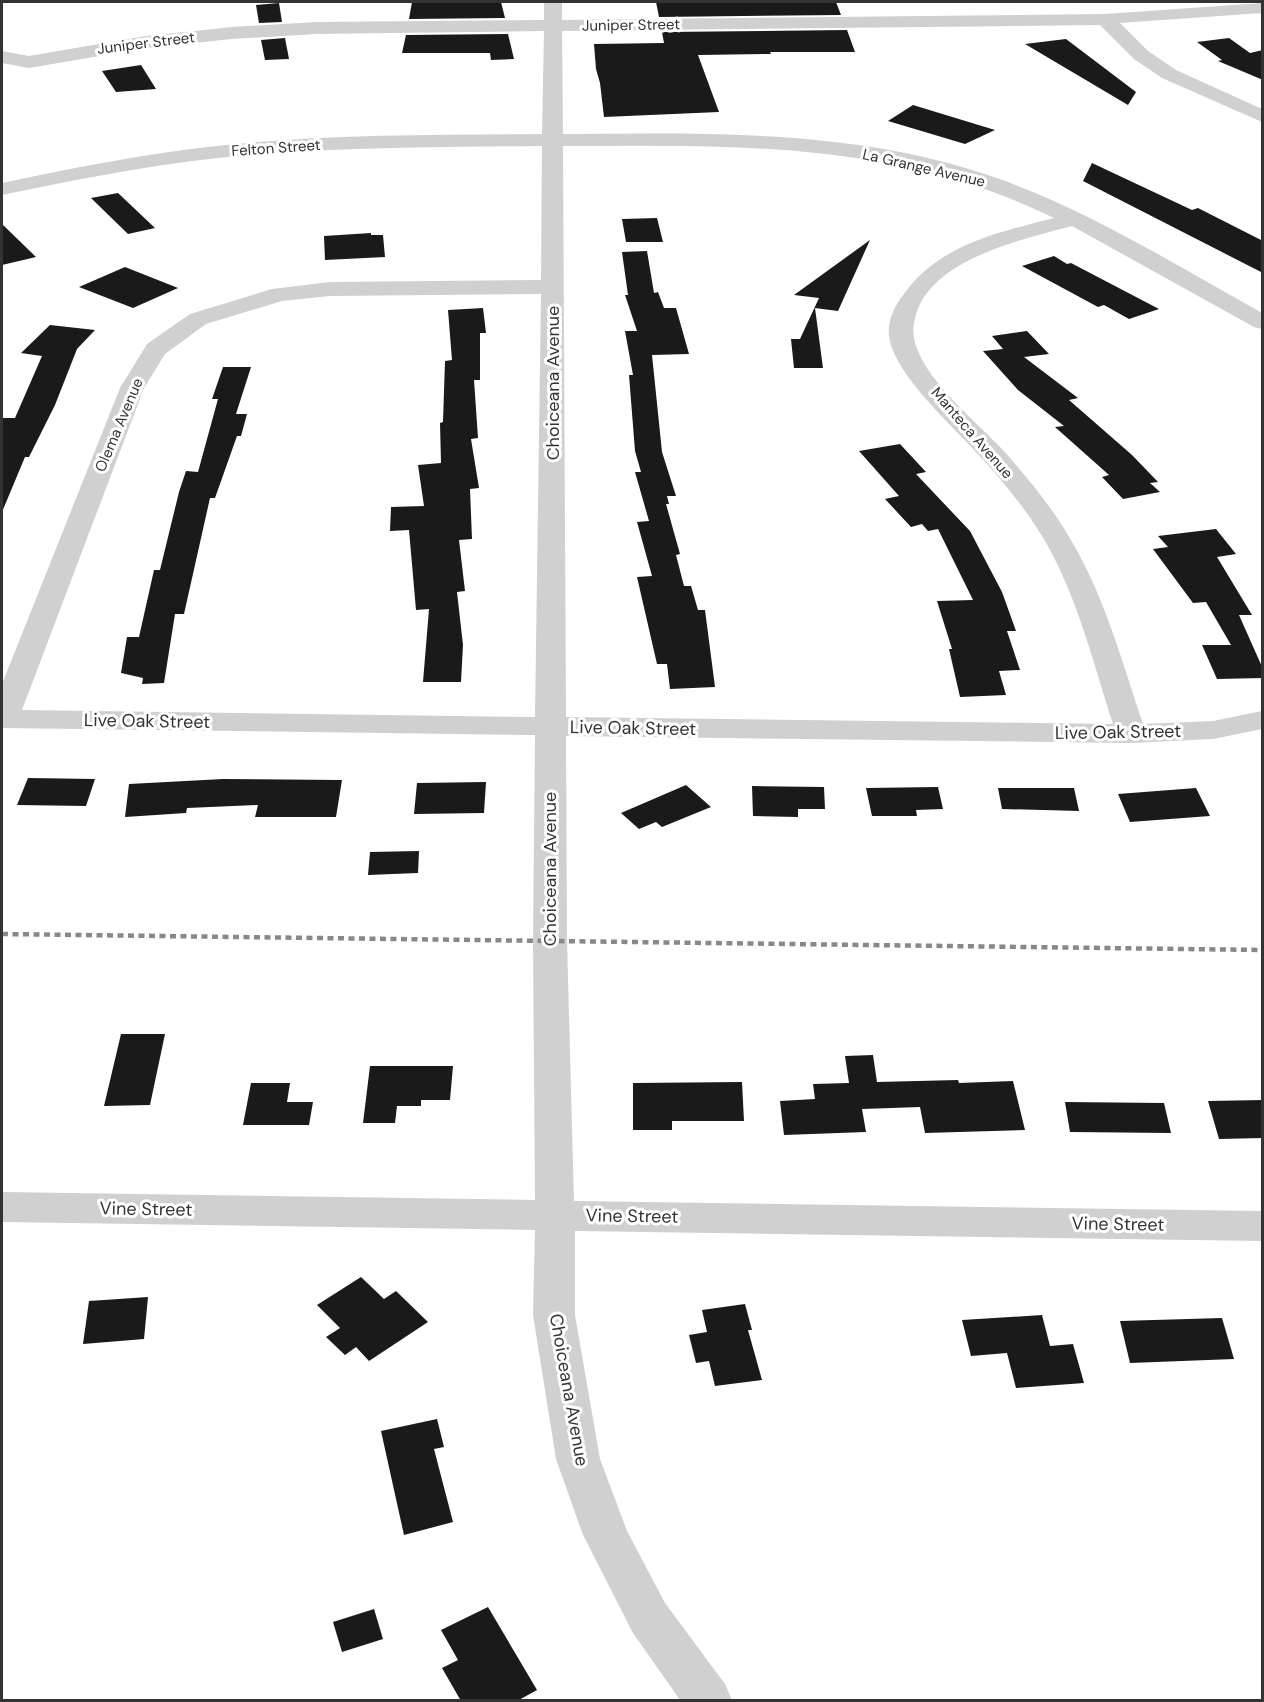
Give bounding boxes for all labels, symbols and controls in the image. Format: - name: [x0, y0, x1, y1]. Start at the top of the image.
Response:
- street label: Juniper Street: [582, 14, 680, 36]
- street label: Juniper Street: [96, 27, 196, 59]
- street label: Felton Street: [231, 135, 321, 161]
- street label: La Grange Avenue: [861, 144, 987, 192]
- street label: Choiceana Avenue: [541, 306, 565, 460]
- street label: Olema Avenue: [90, 375, 148, 475]
- street label: Manteca Avenue: [927, 383, 1017, 483]
- street label: Live Oak Street: [84, 708, 210, 734]
- street label: Live Oak Street: [570, 715, 696, 741]
- street label: Live Oak Street: [1055, 719, 1181, 745]
- street label: Choiceana Avenue: [538, 792, 562, 946]
- street label: Vine Street: [99, 1196, 193, 1222]
- street label: Vine Street: [585, 1203, 679, 1229]
- street label: Vine Street: [1071, 1211, 1165, 1237]
- street label: Choiceana Avenue: [544, 1312, 594, 1468]

